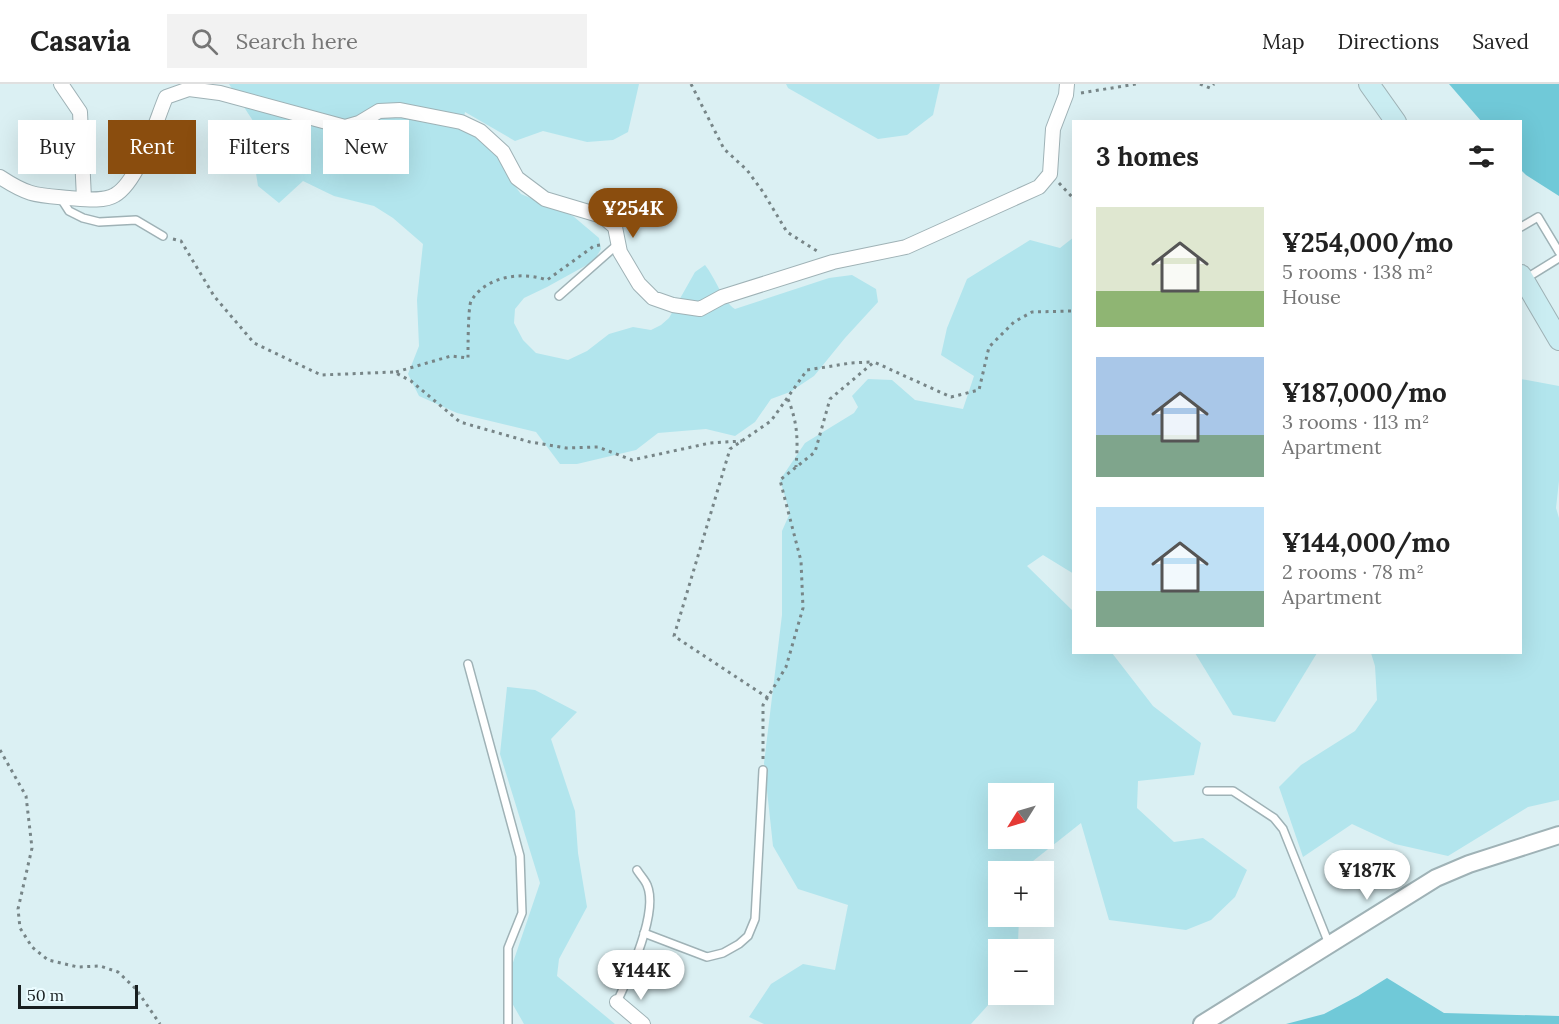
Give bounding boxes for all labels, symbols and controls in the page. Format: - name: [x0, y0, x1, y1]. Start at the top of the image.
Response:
- search box: [167, 14, 587, 68]
- text: Casavia: [30, 23, 131, 59]
- icon: search: [188, 25, 221, 58]
- text: Search here: [236, 27, 358, 55]
- text: Map: [1262, 28, 1305, 55]
- text: Directions: [1338, 28, 1439, 55]
- text: Saved: [1472, 28, 1529, 55]
- chip: Buy: [18, 120, 96, 174]
- chip: Rent: [108, 120, 196, 174]
- chip: Filters: [208, 120, 311, 174]
- chip: New: [323, 120, 409, 174]
- text: 3 homes: [1096, 140, 1199, 173]
- icon: filters: [1465, 140, 1498, 173]
- pin: ¥254K: [591, 188, 675, 239]
- text: ¥254K: [602, 195, 664, 220]
- text: ¥254,000/mo: [1282, 226, 1453, 259]
- icon: home: [1144, 231, 1216, 303]
- text: 5 rooms · 138 m²: [1282, 259, 1433, 284]
- text: House: [1282, 284, 1341, 309]
- text: ¥187,000/mo: [1282, 376, 1447, 409]
- icon: home: [1144, 381, 1216, 453]
- text: 3 rooms · 113 m²: [1282, 409, 1430, 434]
- text: Apartment: [1282, 434, 1382, 459]
- text: ¥144,000/mo: [1282, 526, 1450, 559]
- icon: home: [1144, 531, 1216, 603]
- text: 2 rooms · 78 m²: [1282, 559, 1424, 584]
- text: Apartment: [1282, 584, 1382, 609]
- north arrow: [988, 783, 1054, 849]
- map controls: [988, 783, 1054, 1005]
- pin: ¥187K: [1325, 850, 1409, 901]
- text: ¥187K: [1338, 857, 1396, 882]
- button: +: [988, 861, 1054, 927]
- button: −: [988, 939, 1054, 1005]
- pin: ¥144K: [599, 950, 683, 1001]
- text: ¥144K: [612, 957, 670, 982]
- scale bar: [18, 982, 138, 1010]
- text: 50 m: [27, 985, 64, 1005]

